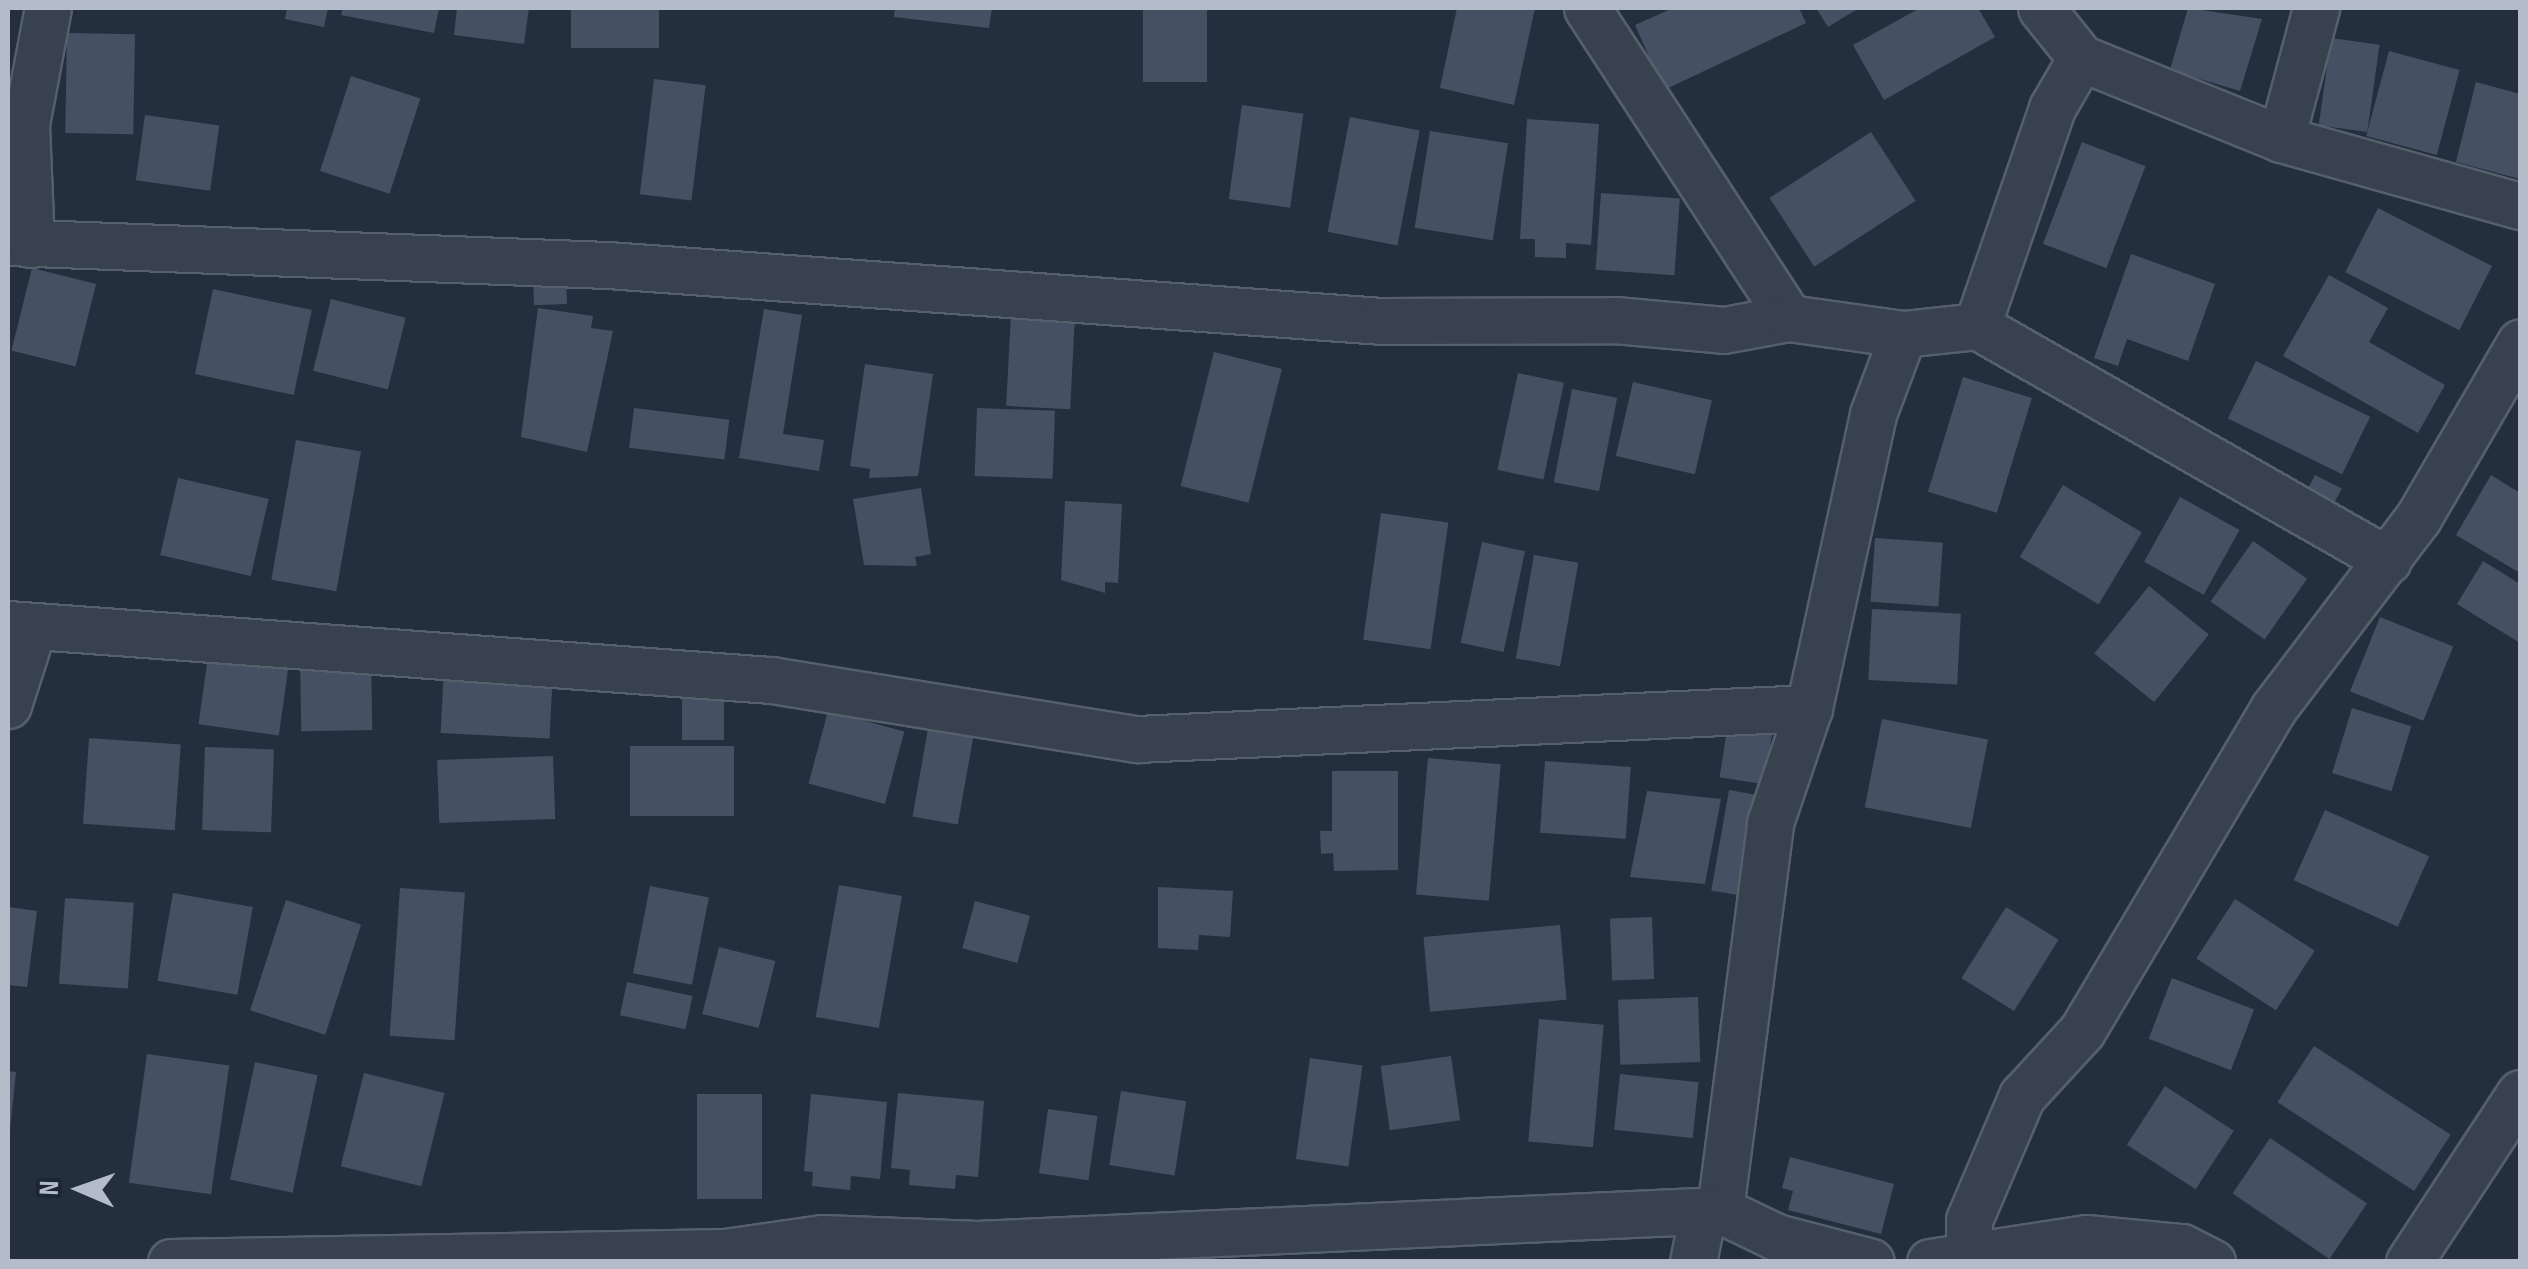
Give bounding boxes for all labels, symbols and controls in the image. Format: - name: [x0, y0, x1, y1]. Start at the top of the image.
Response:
- north arrow: [30, 1139, 130, 1239]
- text: N: [33, 1180, 66, 1196]

